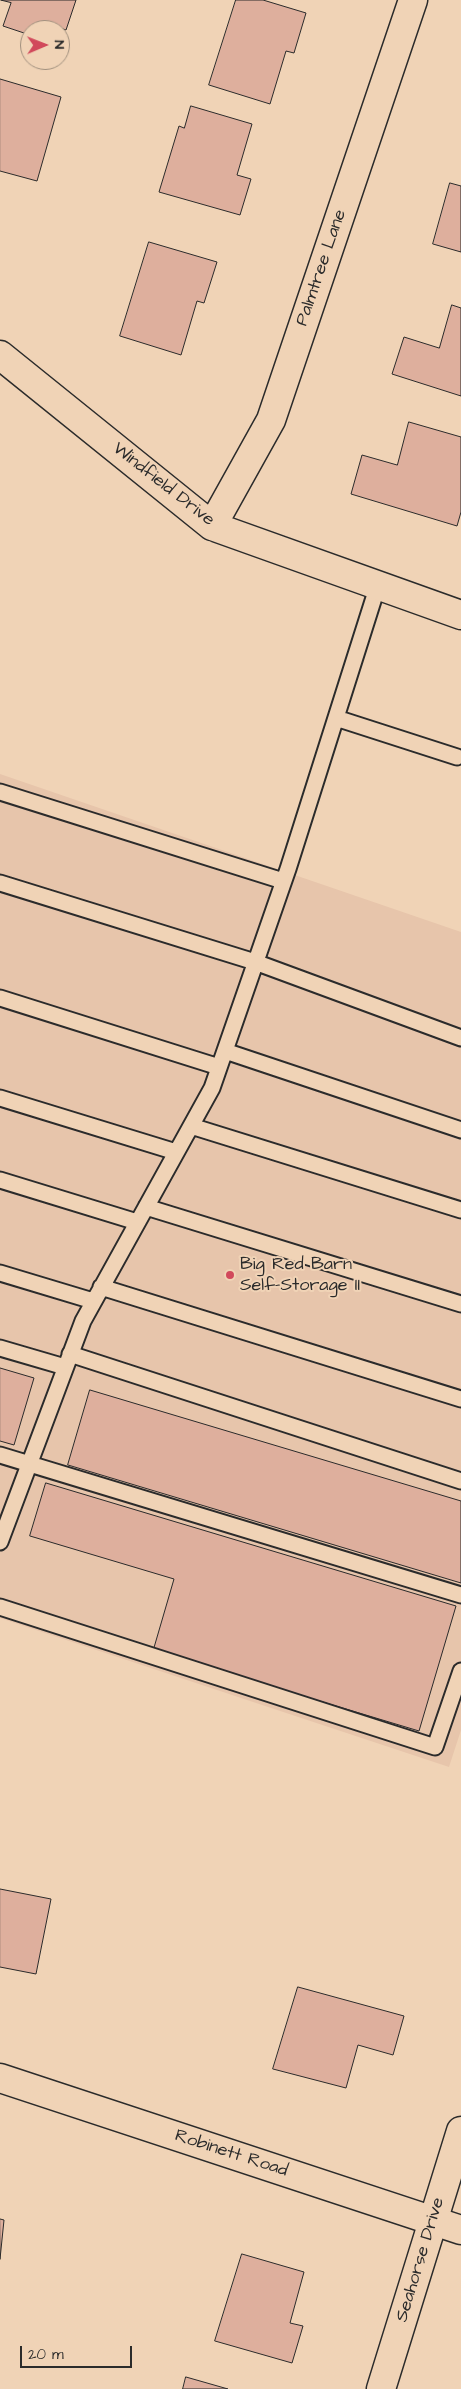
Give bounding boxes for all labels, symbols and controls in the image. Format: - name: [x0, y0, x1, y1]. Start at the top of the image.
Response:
- north arrow: [20, 20, 70, 70]
- text: N: [49, 40, 69, 49]
- street label: Palmtree Lane: [292, 207, 352, 329]
- street label: Windfield Drive: [108, 438, 218, 532]
- place label: Big Red Barn Self-Storage II: [240, 1254, 360, 1296]
- marker: Big Red Barn Self-Storage II: [224, 1269, 236, 1281]
- street label: Robinett Road: [172, 2126, 290, 2182]
- street label: Seahorse Drive: [392, 2195, 450, 2325]
- scale bar: [22, 2336, 135, 2368]
- text: 20 m: [28, 2344, 64, 2365]

